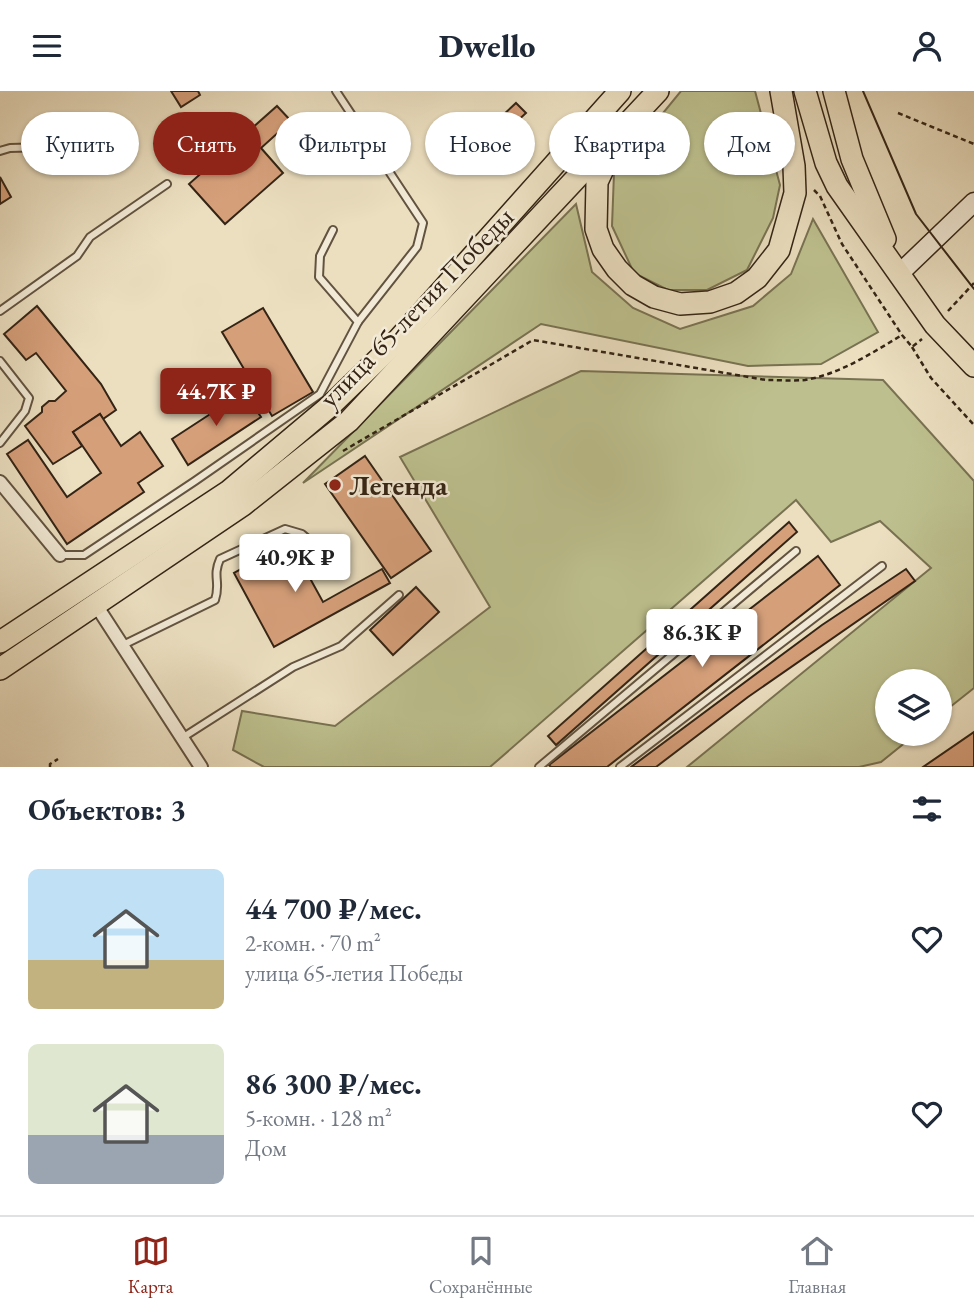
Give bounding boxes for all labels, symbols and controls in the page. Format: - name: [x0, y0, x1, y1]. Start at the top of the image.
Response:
- text: Dwello: [439, 25, 535, 67]
- icon: menu: [28, 27, 66, 65]
- icon: person: [908, 27, 946, 65]
- chip: Купить: [21, 112, 139, 175]
- chip: Снять: [153, 112, 261, 175]
- chip: Фильтры: [275, 112, 411, 175]
- chip: Новое: [425, 112, 535, 175]
- chip: Квартира: [549, 112, 690, 175]
- chip: Дом: [704, 112, 795, 175]
- street label: улица 65-летия Победы: [311, 199, 521, 415]
- pin: 44.7K ₽: [151, 369, 281, 428]
- text: 44.7K ₽: [176, 376, 256, 406]
- place label: Легенда: [349, 467, 448, 503]
- marker: Легенда: [327, 477, 343, 493]
- pin: 40.9K ₽: [230, 535, 360, 594]
- text: 40.9K ₽: [255, 542, 335, 572]
- pin: 86.3K ₽: [637, 609, 767, 669]
- text: 86.3K ₽: [662, 617, 742, 647]
- map controls: [875, 669, 952, 746]
- button: layers: [875, 669, 952, 746]
- text: Объектов: 3: [28, 790, 186, 829]
- icon: filters: [908, 790, 946, 828]
- text: 44 700 ₽/мес.: [245, 889, 422, 928]
- icon: home: [84, 897, 168, 981]
- icon: heart: [908, 920, 946, 958]
- text: 2-комн. · 70 m²: [245, 928, 381, 958]
- text: улица 65-летия Победы: [245, 958, 463, 988]
- text: 86 300 ₽/мес.: [245, 1064, 422, 1103]
- icon: home: [84, 1072, 168, 1156]
- icon: heart: [908, 1095, 946, 1133]
- text: 5-комн. · 128 m²: [245, 1103, 392, 1133]
- text: Дом: [245, 1133, 287, 1163]
- tab: Карта: [128, 1232, 173, 1299]
- tab: Сохранённые: [429, 1232, 533, 1299]
- tab: Главная: [788, 1232, 846, 1299]

